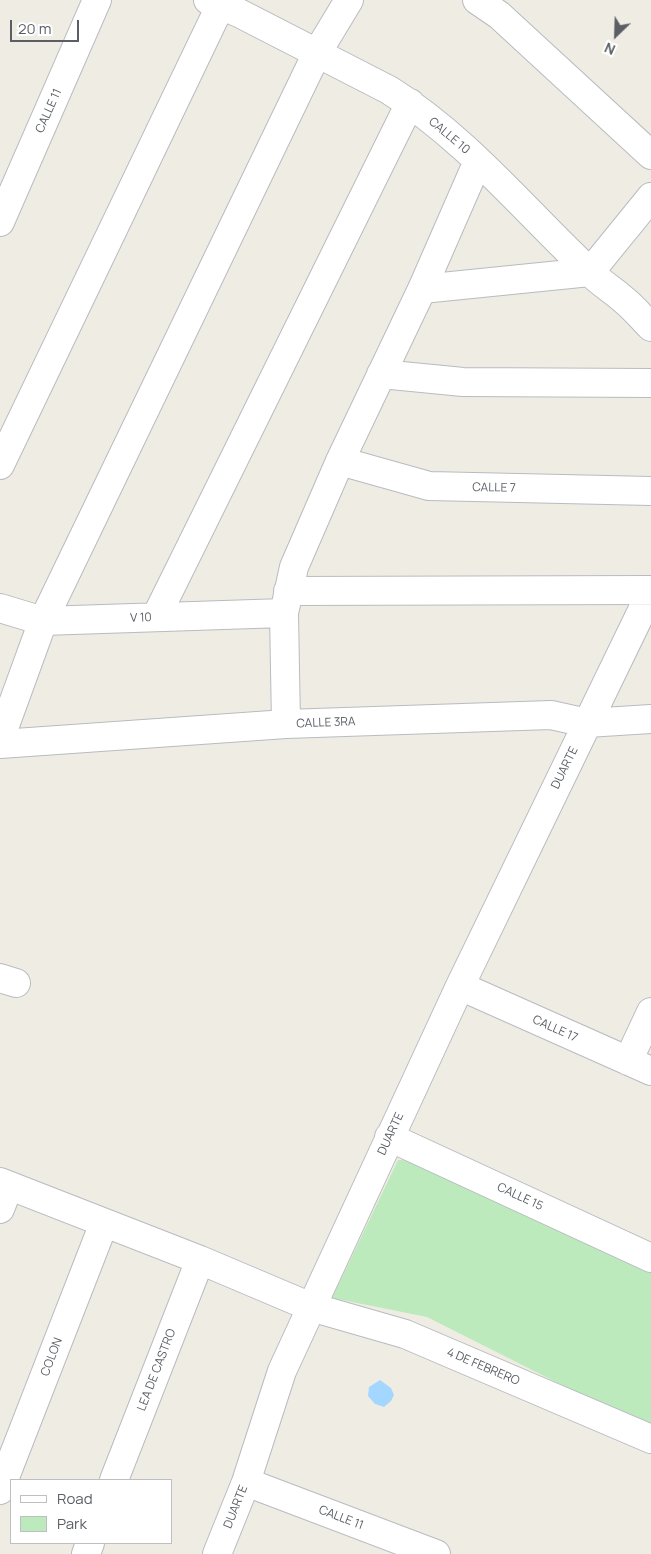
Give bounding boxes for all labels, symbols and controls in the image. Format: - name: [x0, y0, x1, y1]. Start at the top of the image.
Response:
- scale bar: [12, 10, 81, 42]
- north arrow: [591, 10, 641, 60]
- text: 20 m: [18, 18, 51, 39]
- text: N: [601, 38, 618, 60]
- street label: CALLE 11: [33, 87, 65, 135]
- street label: CALLE 10: [425, 115, 473, 157]
- street label: CALLE 7: [472, 480, 516, 496]
- street label: V 10: [130, 610, 152, 626]
- street label: CALLE 3RA: [296, 715, 356, 731]
- street label: DUARTE: [549, 744, 581, 792]
- street label: CALLE 17: [530, 1013, 580, 1045]
- street label: DUARTE: [375, 1110, 407, 1158]
- street label: CALLE 15: [495, 1180, 545, 1214]
- street label: LEA DE CASTRO: [135, 1327, 179, 1413]
- street label: COLON: [38, 1336, 66, 1378]
- street label: 4 DE FEBRERO: [444, 1345, 522, 1389]
- legend: [10, 1479, 172, 1544]
- street label: DUARTE: [221, 1483, 251, 1531]
- text: Road: [57, 1488, 93, 1509]
- street label: CALLE 11: [317, 1503, 365, 1533]
- text: Park: [57, 1513, 87, 1534]

